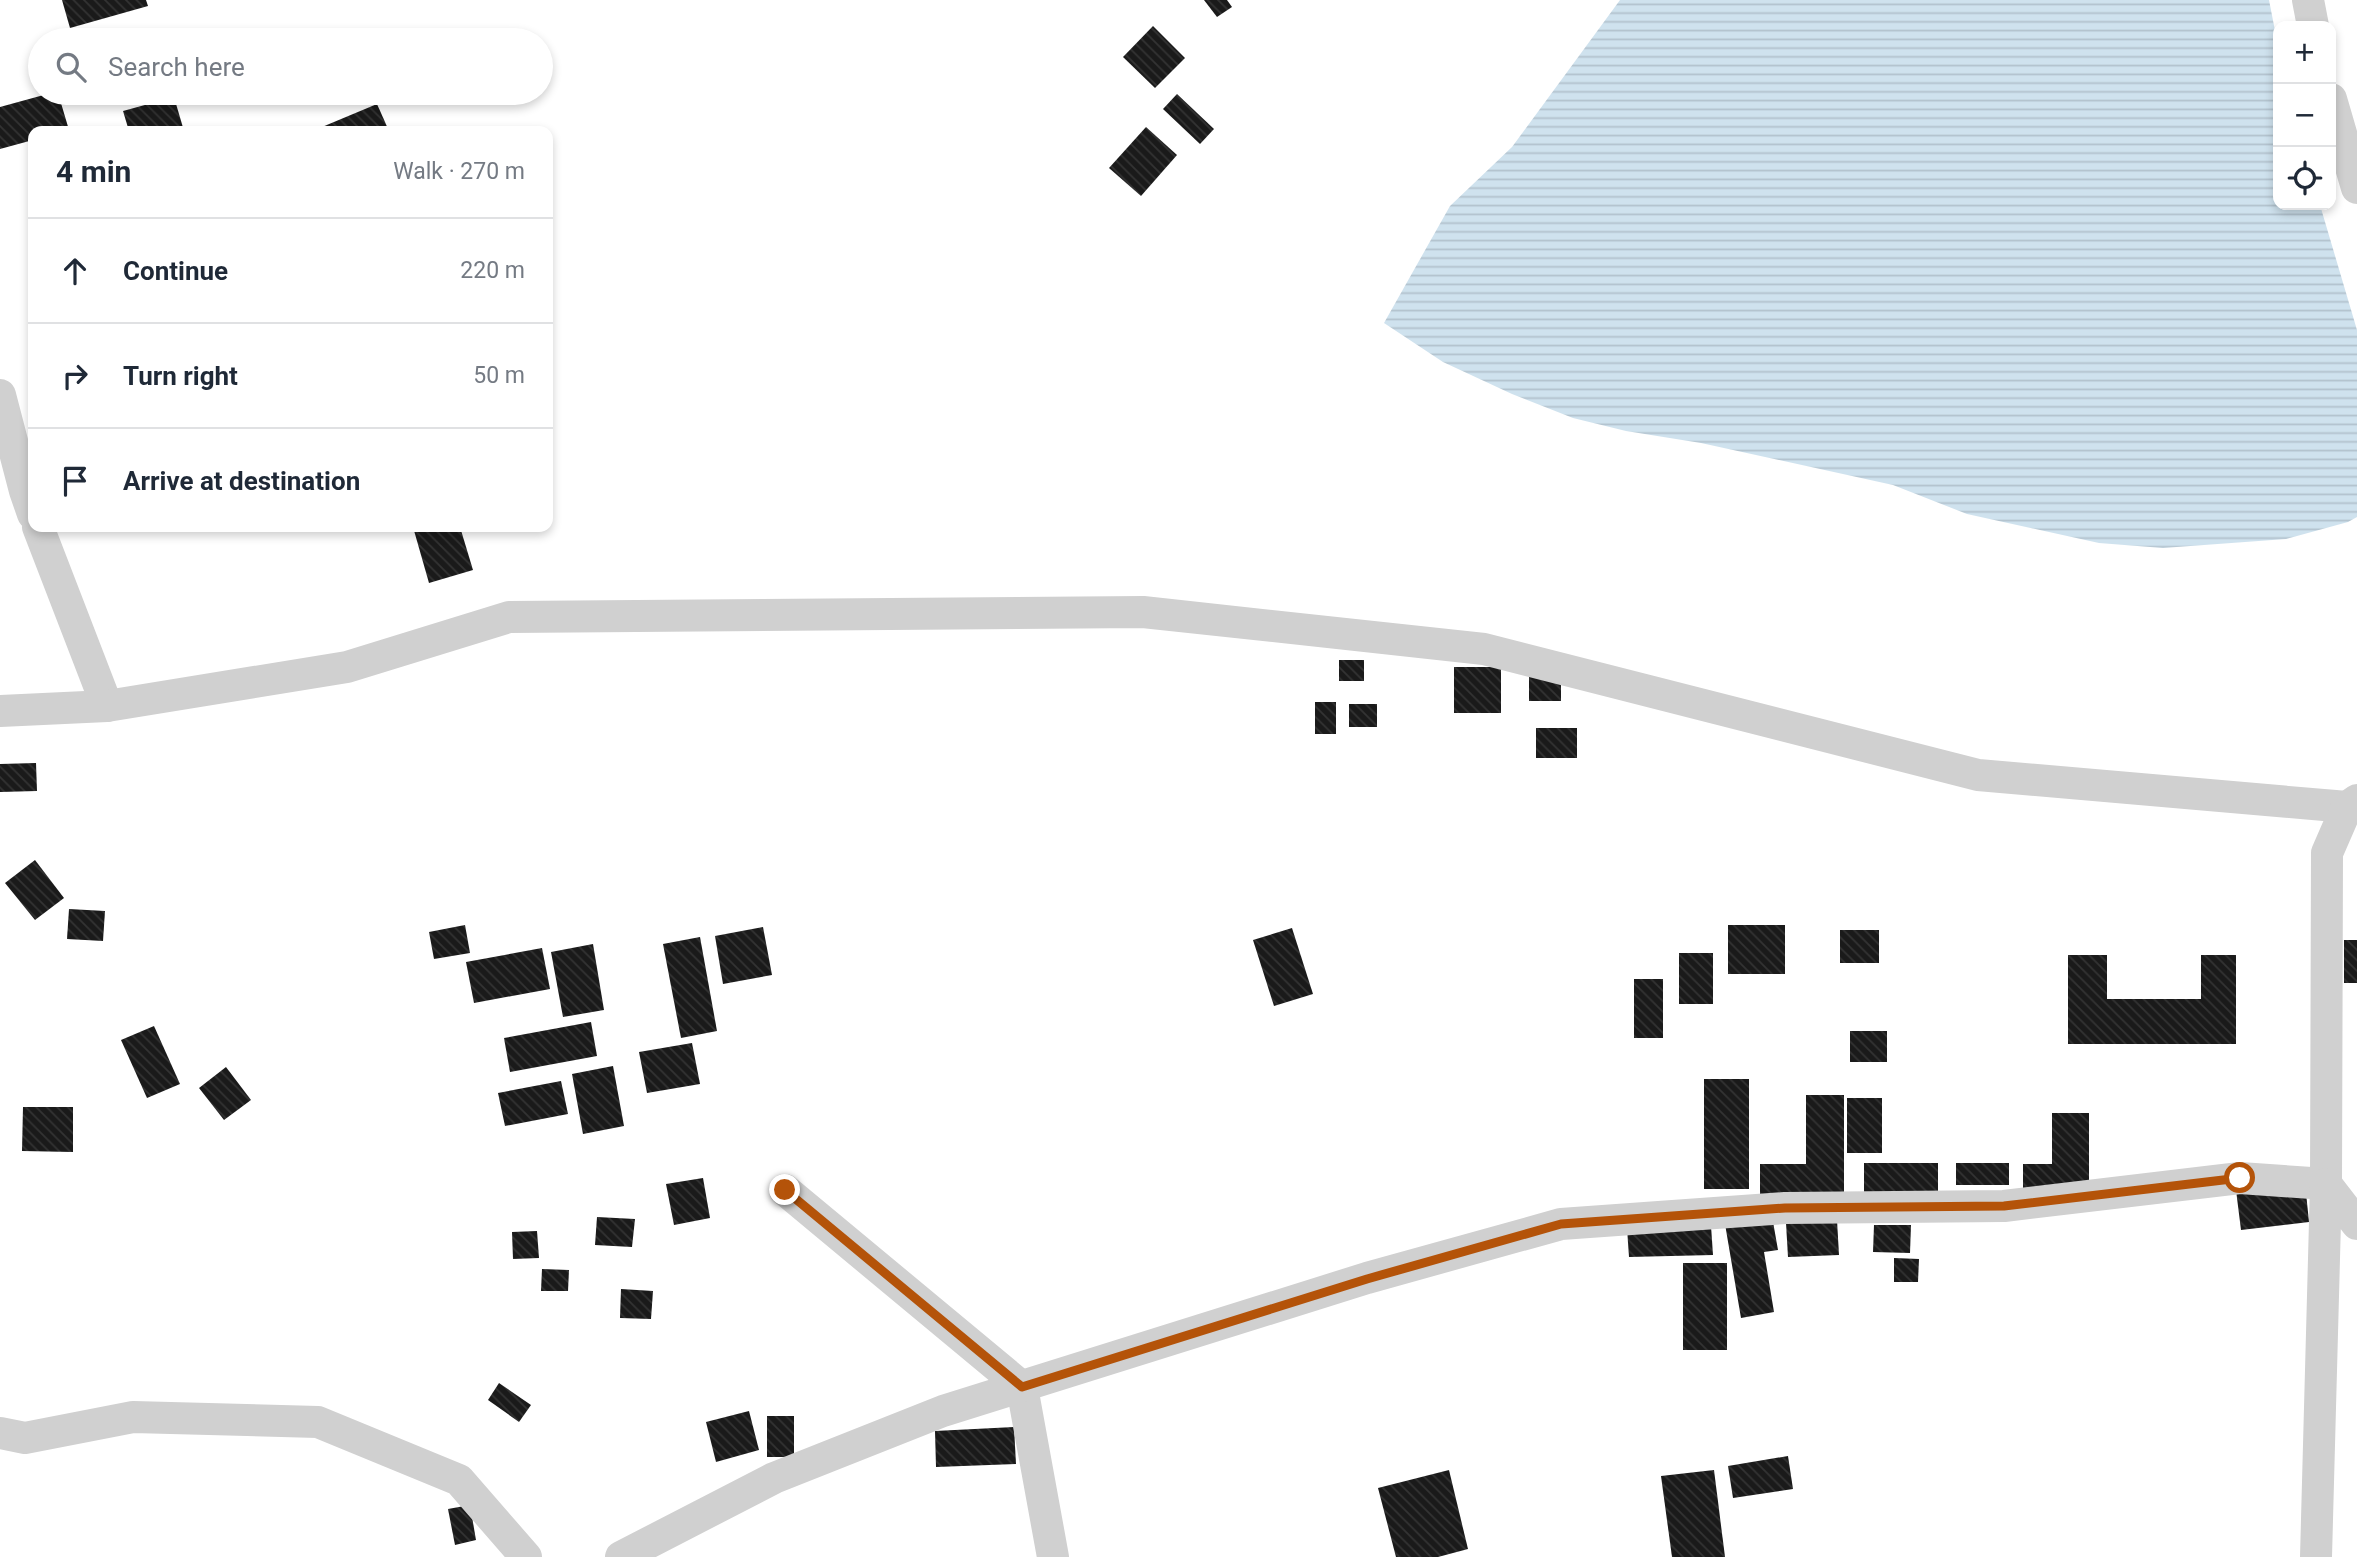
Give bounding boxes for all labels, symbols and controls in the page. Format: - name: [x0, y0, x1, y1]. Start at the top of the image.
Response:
- map controls: [2273, 21, 2336, 210]
- button: +: [2273, 21, 2336, 84]
- search box: [28, 28, 553, 105]
- icon: search: [52, 48, 90, 86]
- text: Search here: [108, 52, 245, 82]
- button: −: [2273, 84, 2336, 147]
- button: locate: [2273, 147, 2336, 210]
- text: 4 min: [56, 154, 131, 189]
- text: Walk · 270 m: [393, 158, 525, 185]
- icon: ahead: [56, 252, 94, 290]
- text: Continue: [123, 256, 228, 286]
- text: 220 m: [460, 257, 525, 284]
- icon: right: [56, 357, 94, 395]
- text: Turn right: [123, 361, 238, 391]
- text: 50 m: [473, 362, 525, 389]
- icon: arrive: [56, 462, 94, 500]
- text: Arrive at destination: [123, 466, 360, 496]
- route start: [2224, 1162, 2255, 1193]
- route end: [769, 1174, 800, 1205]

